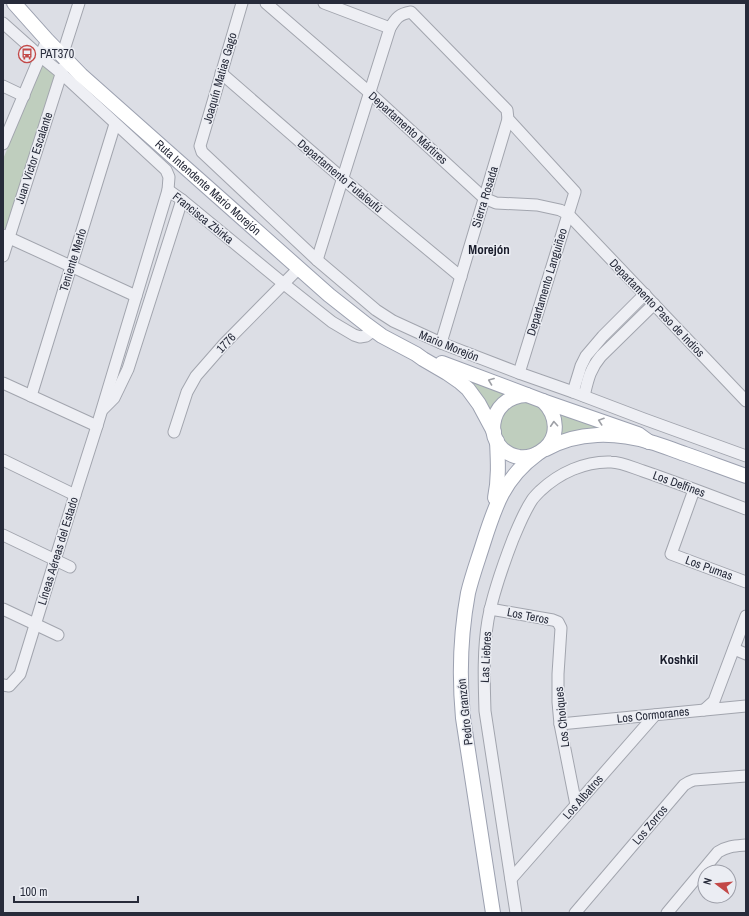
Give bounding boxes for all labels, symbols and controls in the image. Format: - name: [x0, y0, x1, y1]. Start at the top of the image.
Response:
- street label: Joaquín Matias Gago: [199, 31, 241, 125]
- bus stop icon: PAT370: [17, 44, 37, 64]
- place label: PAT370: [40, 46, 74, 62]
- street label: Departamento Mártires: [365, 88, 451, 168]
- street label: Juan Víctor Escalante: [12, 110, 56, 206]
- street label: Ruta Intendente Mario Morejón: [152, 136, 264, 239]
- street label: Departamento Futaleufú: [294, 136, 386, 216]
- street label: Sierra Rosada: [468, 164, 502, 230]
- street label: Francisca Zbirka: [169, 189, 237, 248]
- street label: Departamento Languiñeo: [523, 226, 571, 338]
- street label: Teniente Merlo: [56, 227, 90, 293]
- district label: Morejón: [468, 241, 510, 258]
- street label: Departamento Paso de Indios: [606, 255, 708, 361]
- street label: Mario Morejón: [417, 327, 481, 365]
- street label: 1776: [213, 330, 239, 356]
- one-way arrow: [487, 378, 494, 386]
- one-way arrow: [598, 417, 605, 426]
- one-way arrow: [550, 421, 559, 427]
- street label: Los Delfines: [651, 467, 708, 501]
- street label: Líneas Aéreas del Estado: [34, 495, 82, 607]
- street label: Los Pumas: [683, 552, 735, 584]
- street label: Los Teros: [506, 604, 550, 628]
- street label: Las Liebres: [477, 631, 495, 683]
- district label: Koshkil: [660, 651, 698, 668]
- street label: Pedro Granzón: [454, 678, 476, 746]
- street label: Los Choiques: [551, 686, 573, 748]
- street label: Los Cormoranes: [616, 703, 690, 727]
- street label: Los Albatros: [559, 771, 607, 823]
- street label: Los Zorros: [629, 802, 671, 848]
- north arrow: [697, 864, 737, 904]
- text: N: [700, 876, 715, 886]
- scale bar: [14, 878, 138, 904]
- text: 100 m: [20, 884, 47, 900]

